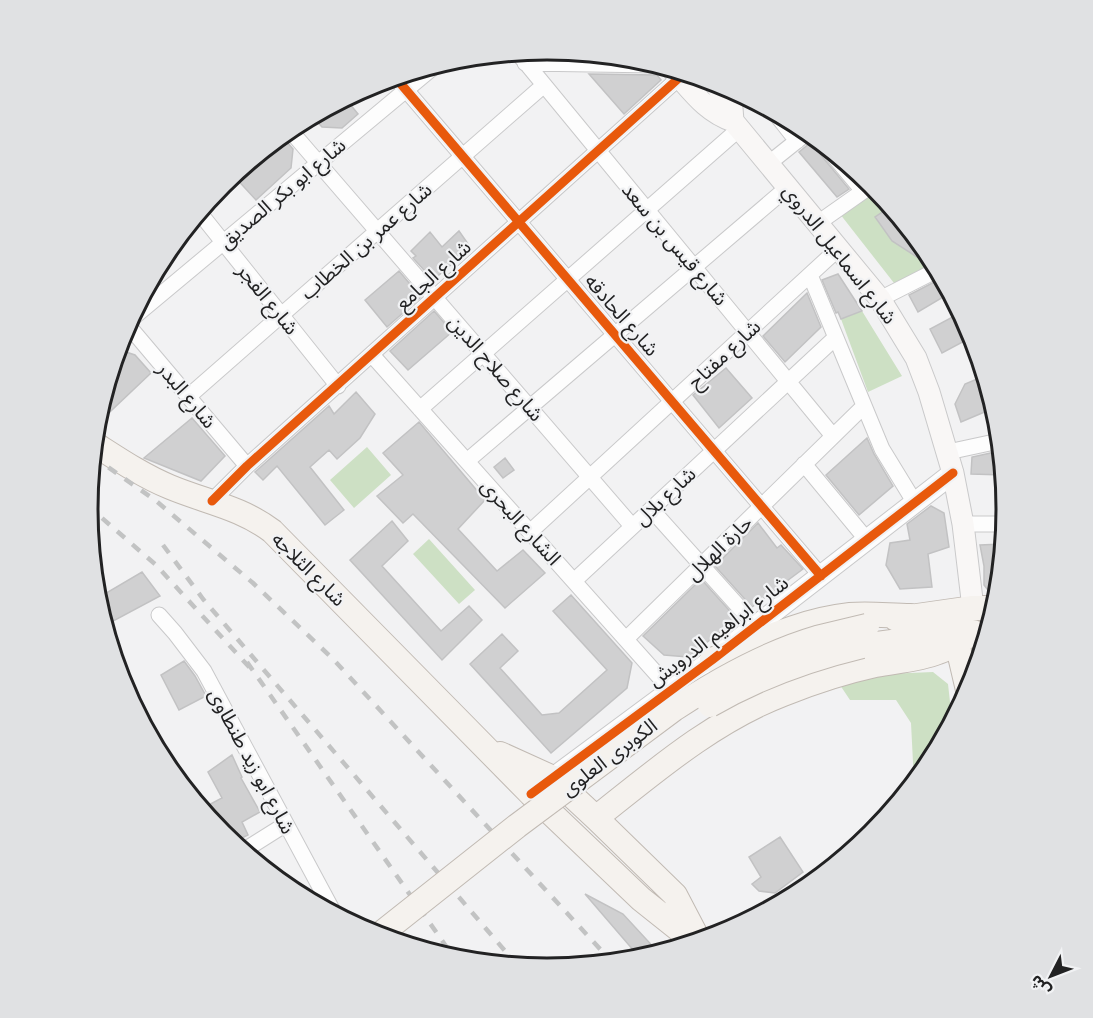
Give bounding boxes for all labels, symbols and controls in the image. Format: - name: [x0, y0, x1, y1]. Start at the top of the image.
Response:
- street label: شارع ابو بكر الصديق: [212, 131, 353, 256]
- street label: شارع عمر بن الخطاب: [294, 176, 439, 308]
- street label: شارع قيس بن سعد: [614, 177, 735, 313]
- street label: شارع اسماعيل الدروي: [775, 178, 904, 331]
- street label: شارع الجامع: [389, 233, 478, 318]
- street label: شارع الفجر: [228, 257, 305, 342]
- street label: شارع الحادقه: [577, 268, 666, 363]
- street label: شارع صلاح الدين: [440, 309, 550, 429]
- street label: شارع مفتاح: [681, 313, 768, 397]
- street label: شارع البدر: [149, 355, 223, 435]
- street label: شارع بلال: [628, 460, 703, 533]
- street label: الشارع البحرى: [473, 473, 568, 573]
- street label: حارة الهلال: [679, 509, 760, 588]
- street label: شارع الثلاجه: [264, 526, 352, 614]
- street label: شارع ابراهيم الدرويش: [642, 569, 795, 695]
- street label: شارع ابو زيد طنطاوى: [200, 683, 302, 840]
- street label: الكوبرى العلوى: [555, 711, 664, 804]
- north arrow: [1021, 946, 1081, 1006]
- text: ش: [1024, 969, 1057, 1002]

